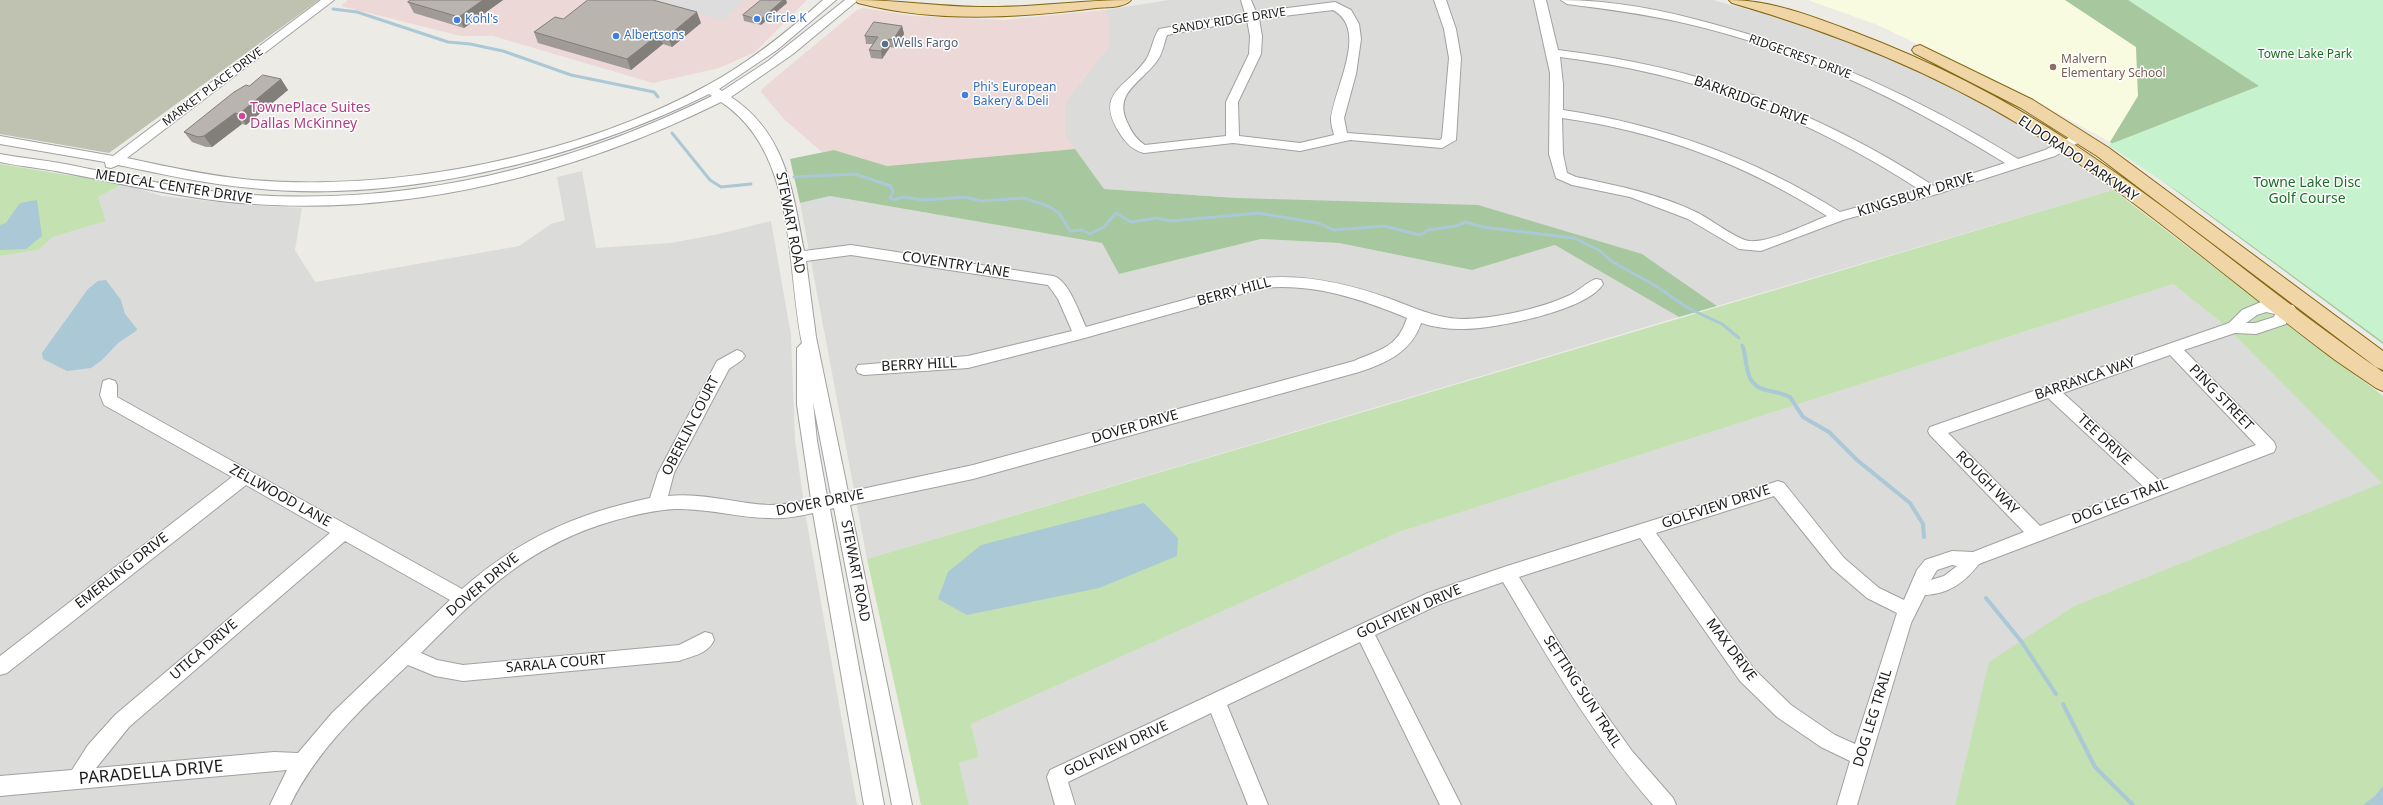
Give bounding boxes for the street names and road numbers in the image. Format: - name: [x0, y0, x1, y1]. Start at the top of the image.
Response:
- street label: SANDY RIDGE DRIVE: [1171, 5, 1287, 37]
- street label: RIDGECREST DRIVE: [1747, 32, 1853, 82]
- street label: MARKET PLACE DRIVE: [160, 44, 266, 130]
- street label: BARKRIDGE DRIVE: [1691, 72, 1811, 130]
- street label: ELDORADO PARKWAY: [2015, 113, 2141, 205]
- street label: MEDICAL CENTER DRIVE: [94, 166, 254, 208]
- street label: KINGSBURY DRIVE: [1855, 169, 1977, 221]
- street label: STEWART ROAD: [772, 171, 808, 275]
- street label: COVENTRY LANE: [901, 248, 1011, 282]
- street label: BERRY HILL: [1195, 274, 1273, 310]
- street label: BARRANCA WAY: [2033, 354, 2137, 404]
- street label: BERRY HILL: [881, 355, 957, 375]
- street label: PING STREET: [2185, 362, 2257, 434]
- street label: OBERLIN COURT: [659, 374, 723, 478]
- street label: DOVER DRIVE: [1090, 407, 1180, 447]
- street label: TEE DRIVE: [2074, 411, 2134, 469]
- street label: ROUGH WAY: [1952, 448, 2022, 518]
- street label: ZELLWOOD LANE: [226, 461, 334, 531]
- street label: DOG LEG TRAIL: [2070, 476, 2170, 528]
- street label: GOLFVIEW DRIVE: [1660, 482, 1772, 532]
- street label: DOVER DRIVE: [775, 486, 865, 520]
- street label: STEWART ROAD: [837, 519, 873, 623]
- street label: EMERLING DRIVE: [72, 529, 172, 613]
- street label: DOVER DRIVE: [443, 550, 523, 620]
- street label: GOLFVIEW DRIVE: [1354, 581, 1464, 643]
- street label: UTICA DRIVE: [167, 616, 241, 684]
- street label: MAX DRIVE: [1702, 616, 1760, 684]
- street label: SETTING SUN TRAIL: [1539, 633, 1625, 751]
- street label: SARALA COURT: [505, 651, 607, 677]
- street label: DOG LEG TRAIL: [1850, 667, 1896, 769]
- street label: GOLFVIEW DRIVE: [1061, 717, 1171, 781]
- street label: PARADELLA DRIVE: [78, 757, 224, 789]

